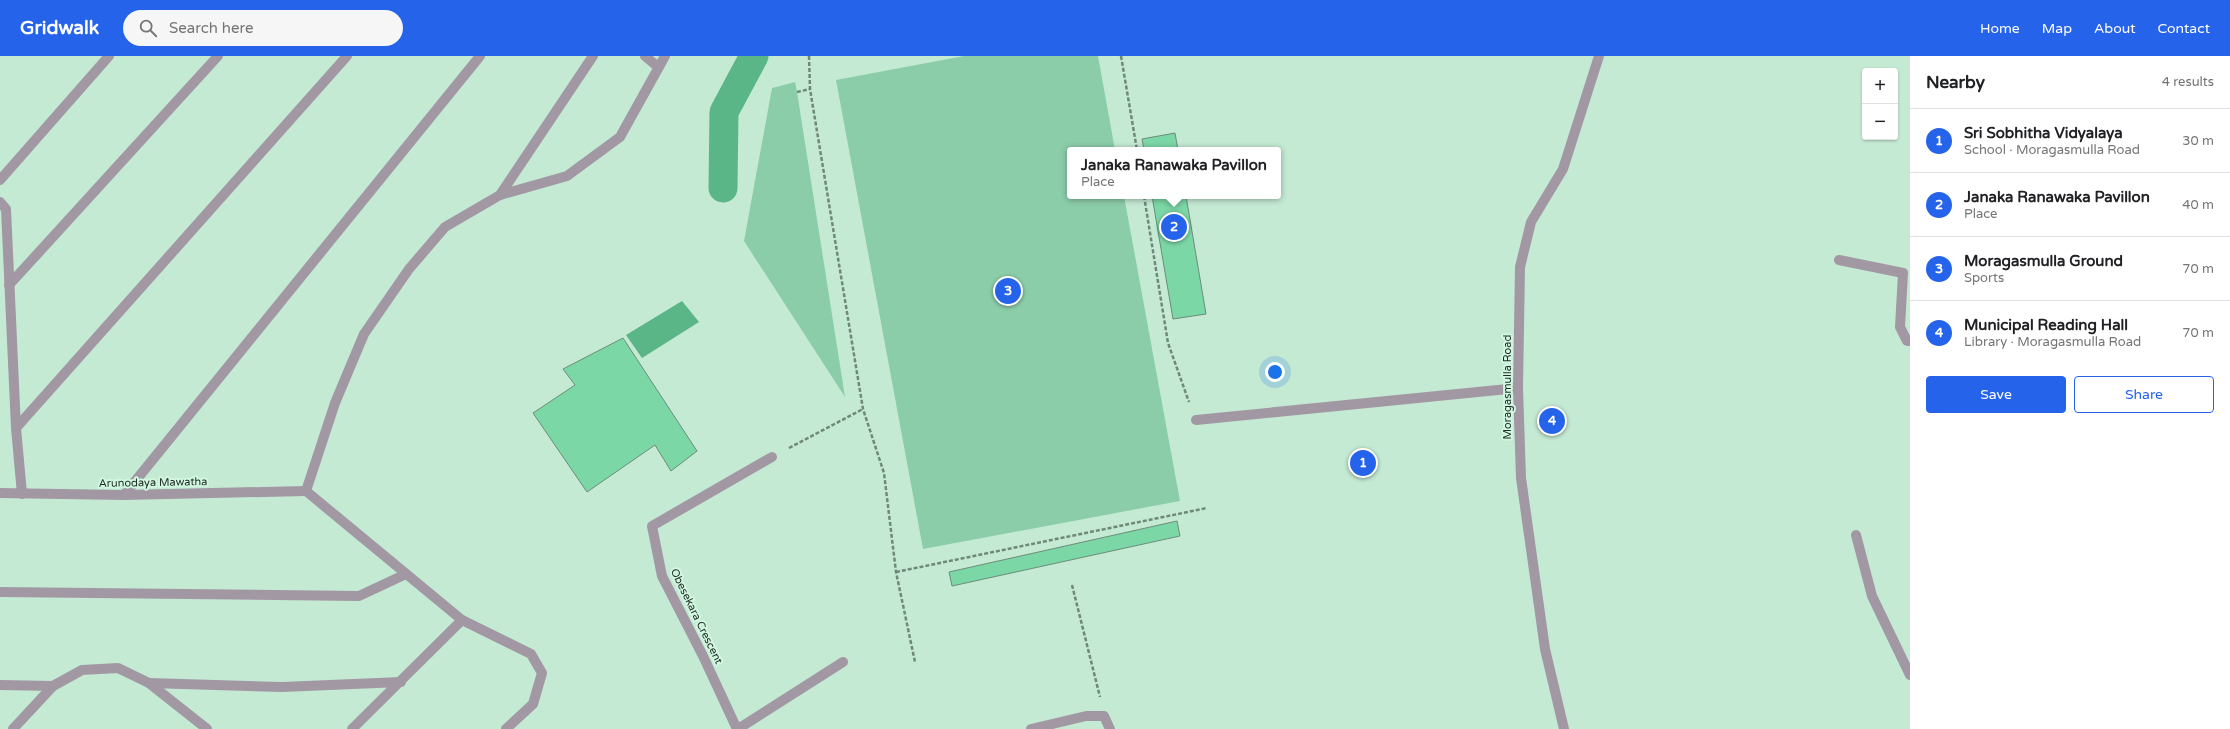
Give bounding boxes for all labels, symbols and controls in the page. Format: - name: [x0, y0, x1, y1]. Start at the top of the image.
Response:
- search box: [123, 10, 403, 46]
- text: Gridwalk: [20, 17, 99, 39]
- icon: search: [137, 17, 159, 39]
- text: Search here: [169, 19, 253, 37]
- text: Home: [1980, 20, 2020, 37]
- text: Map: [2042, 20, 2072, 37]
- text: About: [2094, 20, 2136, 37]
- text: Contact: [2158, 20, 2210, 37]
- map controls: [1862, 68, 1898, 140]
- button: +: [1862, 68, 1898, 104]
- text: Nearby: [1926, 72, 1985, 93]
- text: 4 results: [2162, 74, 2214, 90]
- button: −: [1862, 104, 1898, 140]
- text: Sri Sobhitha Vidyalaya: [1964, 124, 2123, 142]
- text: 1: [1935, 133, 1943, 149]
- text: 30 m: [2182, 133, 2214, 149]
- text: School · Moragasmulla Road: [1964, 142, 2140, 158]
- popup: [1067, 147, 1281, 199]
- text: Janaka Ranawaka Pavillon: [1081, 156, 1267, 174]
- text: Place: [1081, 174, 1115, 190]
- text: Janaka Ranawaka Pavillon: [1964, 188, 2150, 206]
- text: 2: [1935, 197, 1943, 213]
- text: 40 m: [2182, 197, 2214, 213]
- text: Place: [1964, 206, 1997, 222]
- pin: 2: [1161, 212, 1187, 242]
- text: Moragasmulla Ground: [1964, 252, 2123, 270]
- text: 3: [1935, 261, 1943, 277]
- text: 70 m: [2182, 261, 2214, 277]
- text: Sports: [1964, 270, 2004, 286]
- pin: 3: [995, 276, 1021, 306]
- text: Municipal Reading Hall: [1964, 316, 2128, 334]
- text: 4: [1935, 325, 1943, 341]
- text: 70 m: [2182, 325, 2214, 341]
- text: Library · Moragasmulla Road: [1964, 334, 2141, 350]
- street label: Moragasmulla Road: [1501, 335, 1514, 439]
- your location: [1265, 362, 1285, 382]
- button: Save: [1926, 376, 2066, 413]
- button: Share: [2074, 376, 2214, 413]
- pin: 4: [1539, 406, 1565, 436]
- pin: 1: [1350, 448, 1376, 478]
- street label: Arunodaya Mawatha: [98, 475, 208, 490]
- street label: Obesekara Crescent: [668, 566, 725, 666]

